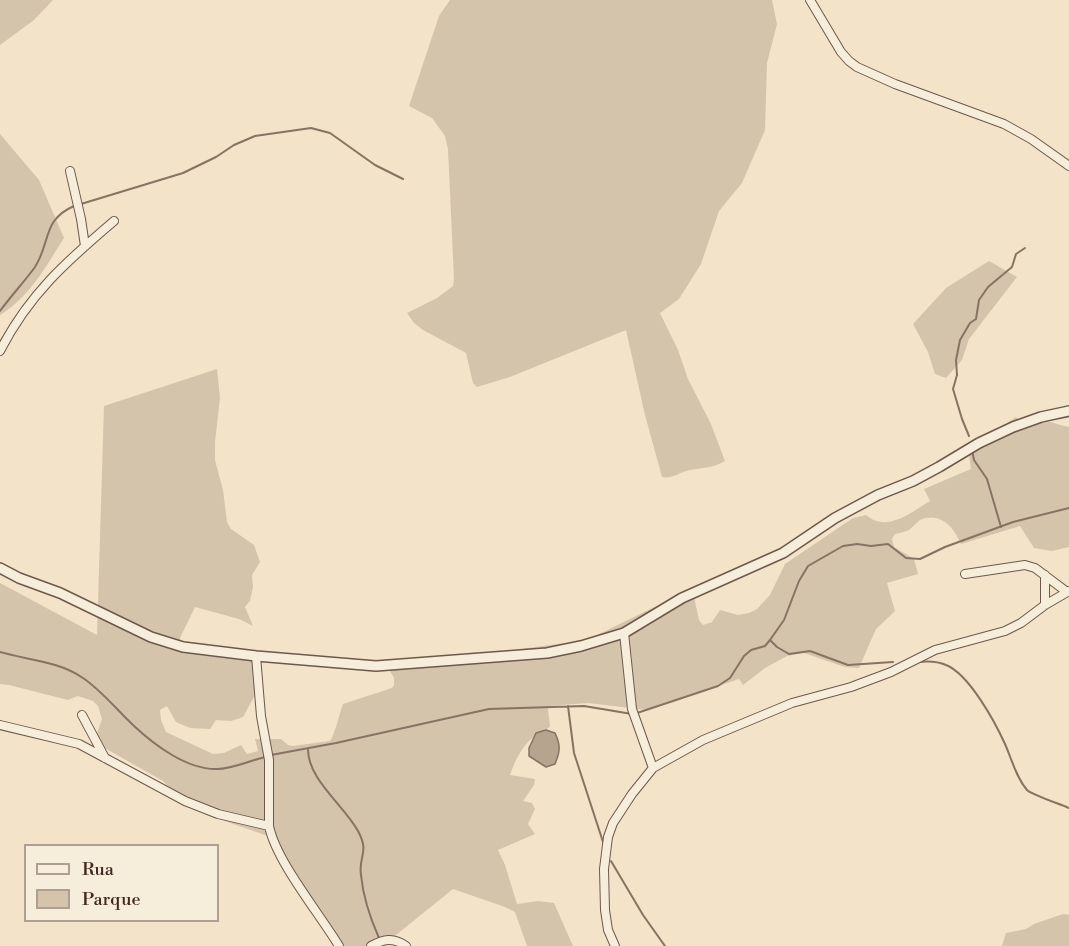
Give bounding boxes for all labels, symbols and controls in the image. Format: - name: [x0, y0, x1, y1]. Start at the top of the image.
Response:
- legend: [24, 844, 219, 922]
- text: Rua: [82, 858, 114, 881]
- text: Parque: [82, 888, 141, 911]

